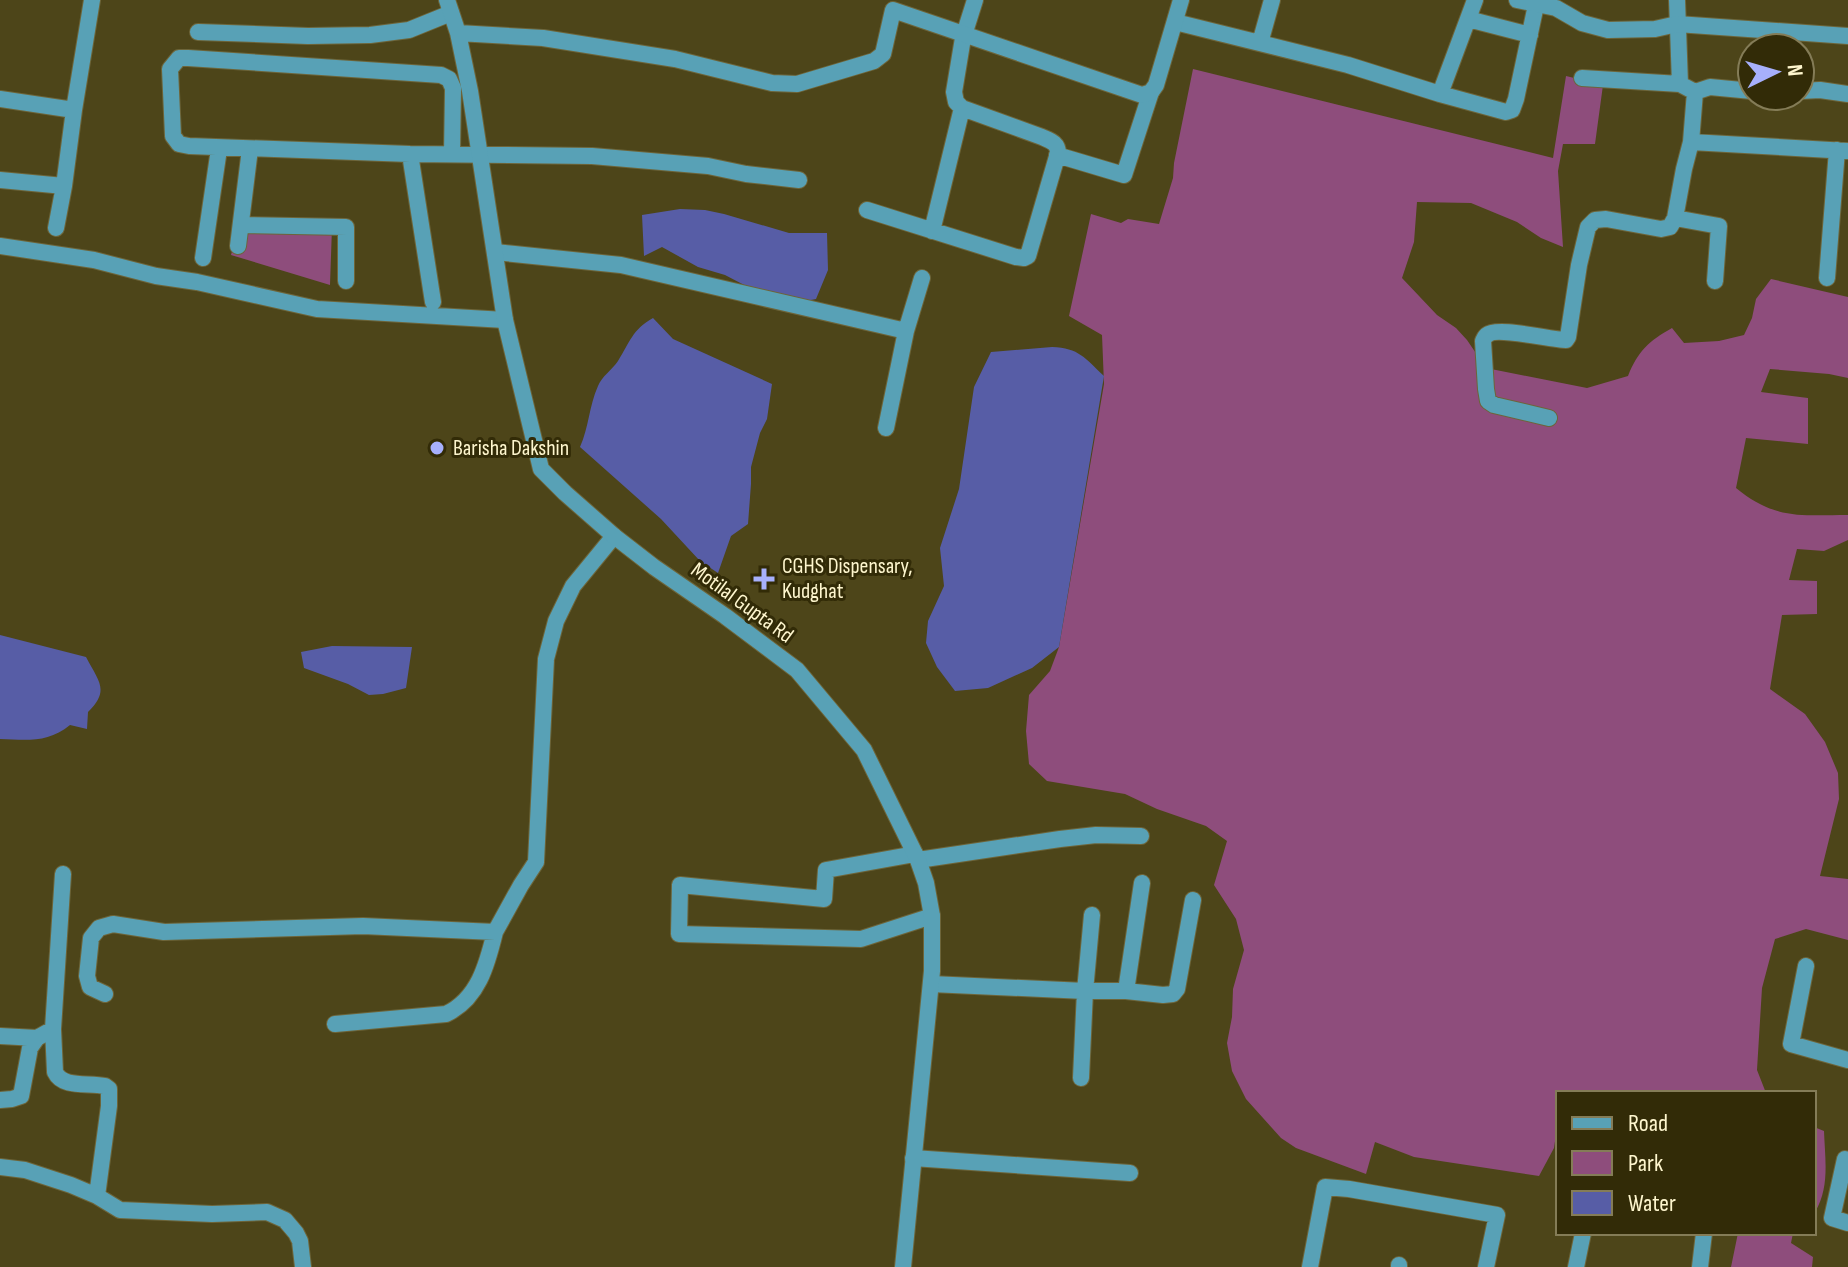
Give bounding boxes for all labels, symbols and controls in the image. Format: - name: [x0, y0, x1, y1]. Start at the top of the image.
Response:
- north arrow: [1736, 32, 1816, 112]
- text: N: [1780, 63, 1808, 77]
- place label: Barisha Dakshin: [453, 435, 569, 462]
- marker: Barisha Dakshin: [428, 439, 446, 457]
- place label: CGHS Dispensary, Kudghat: [782, 553, 913, 605]
- street label: Motilal Gupta Rd: [685, 557, 799, 649]
- marker: CGHS Dispensary, Kudghat: [753, 568, 775, 590]
- legend: [1556, 1091, 1816, 1235]
- text: Road: [1628, 1109, 1668, 1138]
- text: Park: [1628, 1149, 1663, 1178]
- text: Water: [1628, 1189, 1676, 1218]

